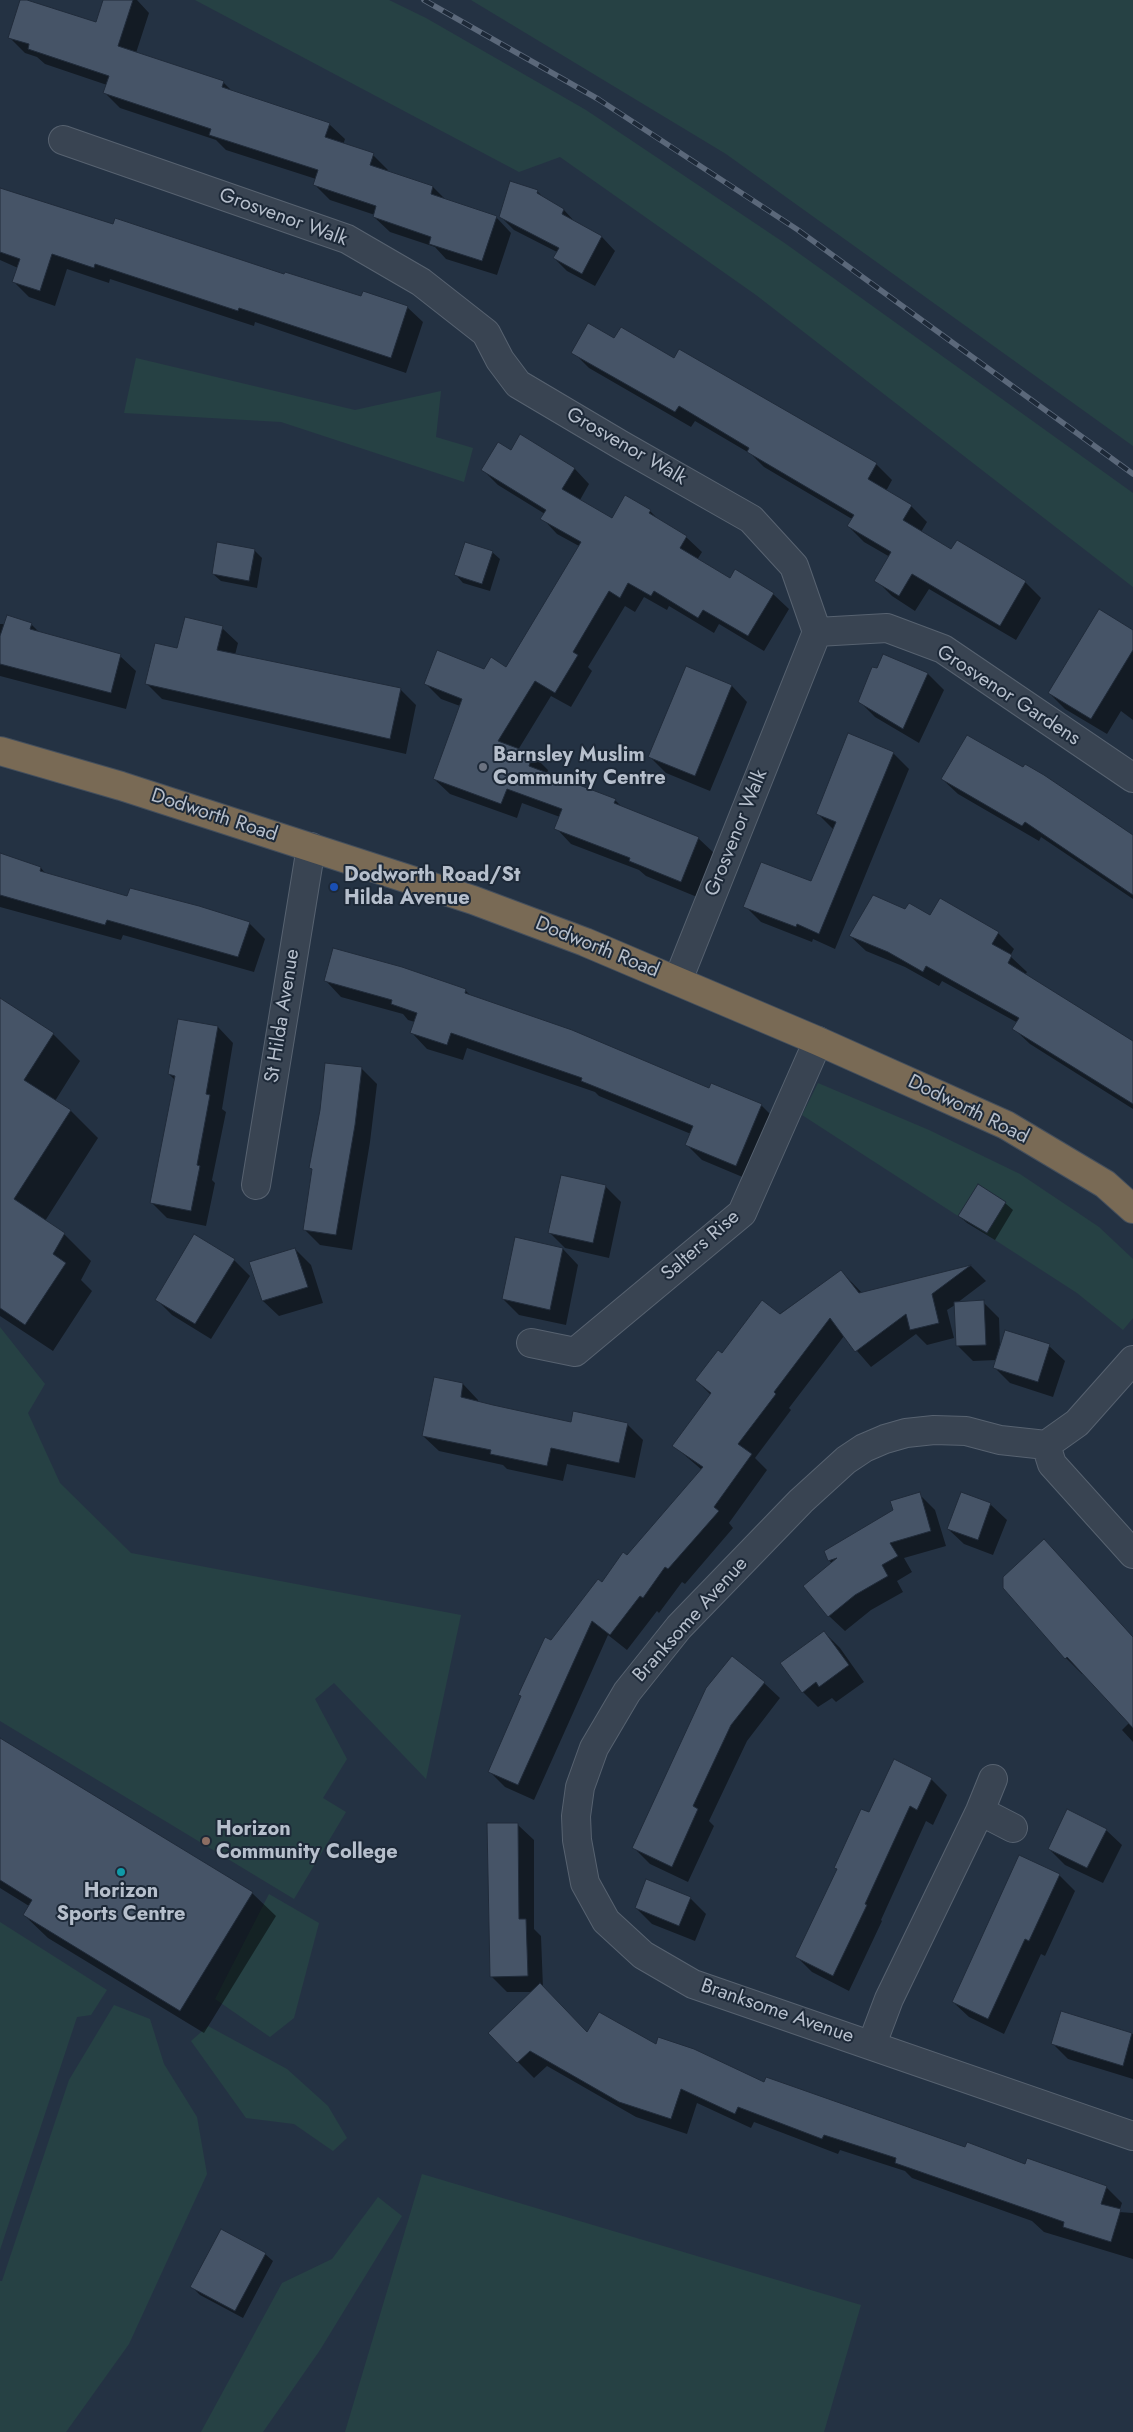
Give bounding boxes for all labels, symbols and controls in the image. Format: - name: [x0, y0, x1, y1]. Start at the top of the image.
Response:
- street label: Grosvenor Walk: [216, 184, 350, 252]
- street label: Grosvenor Walk: [562, 403, 690, 491]
- street label: Grosvenor Gardens: [932, 641, 1084, 751]
- place label: Barnsley Muslim Community Centre: [493, 744, 666, 791]
- marker: Barnsley Muslim Community Centre: [477, 761, 489, 773]
- street label: Grosvenor Walk: [701, 766, 773, 900]
- street label: Dodworth Road: [148, 784, 280, 848]
- place label: Dodworth Road/St Hilda Avenue: [344, 864, 520, 911]
- marker: Dodworth Road/St Hilda Avenue: [328, 881, 340, 893]
- street label: Dodworth Road: [532, 912, 662, 984]
- street label: St Hilda Avenue: [261, 947, 305, 1085]
- street label: Dodworth Road: [904, 1070, 1032, 1150]
- street label: Salters Rise: [657, 1205, 745, 1287]
- street label: Branksome Avenue: [629, 1552, 753, 1688]
- place label: Horizon Community College: [216, 1818, 398, 1865]
- marker: Horizon Community College: [200, 1835, 212, 1847]
- marker: Horizon Sports Centre: [115, 1866, 127, 1878]
- place label: Horizon Sports Centre: [56, 1880, 186, 1927]
- street label: Branksome Avenue: [697, 1975, 857, 2049]

